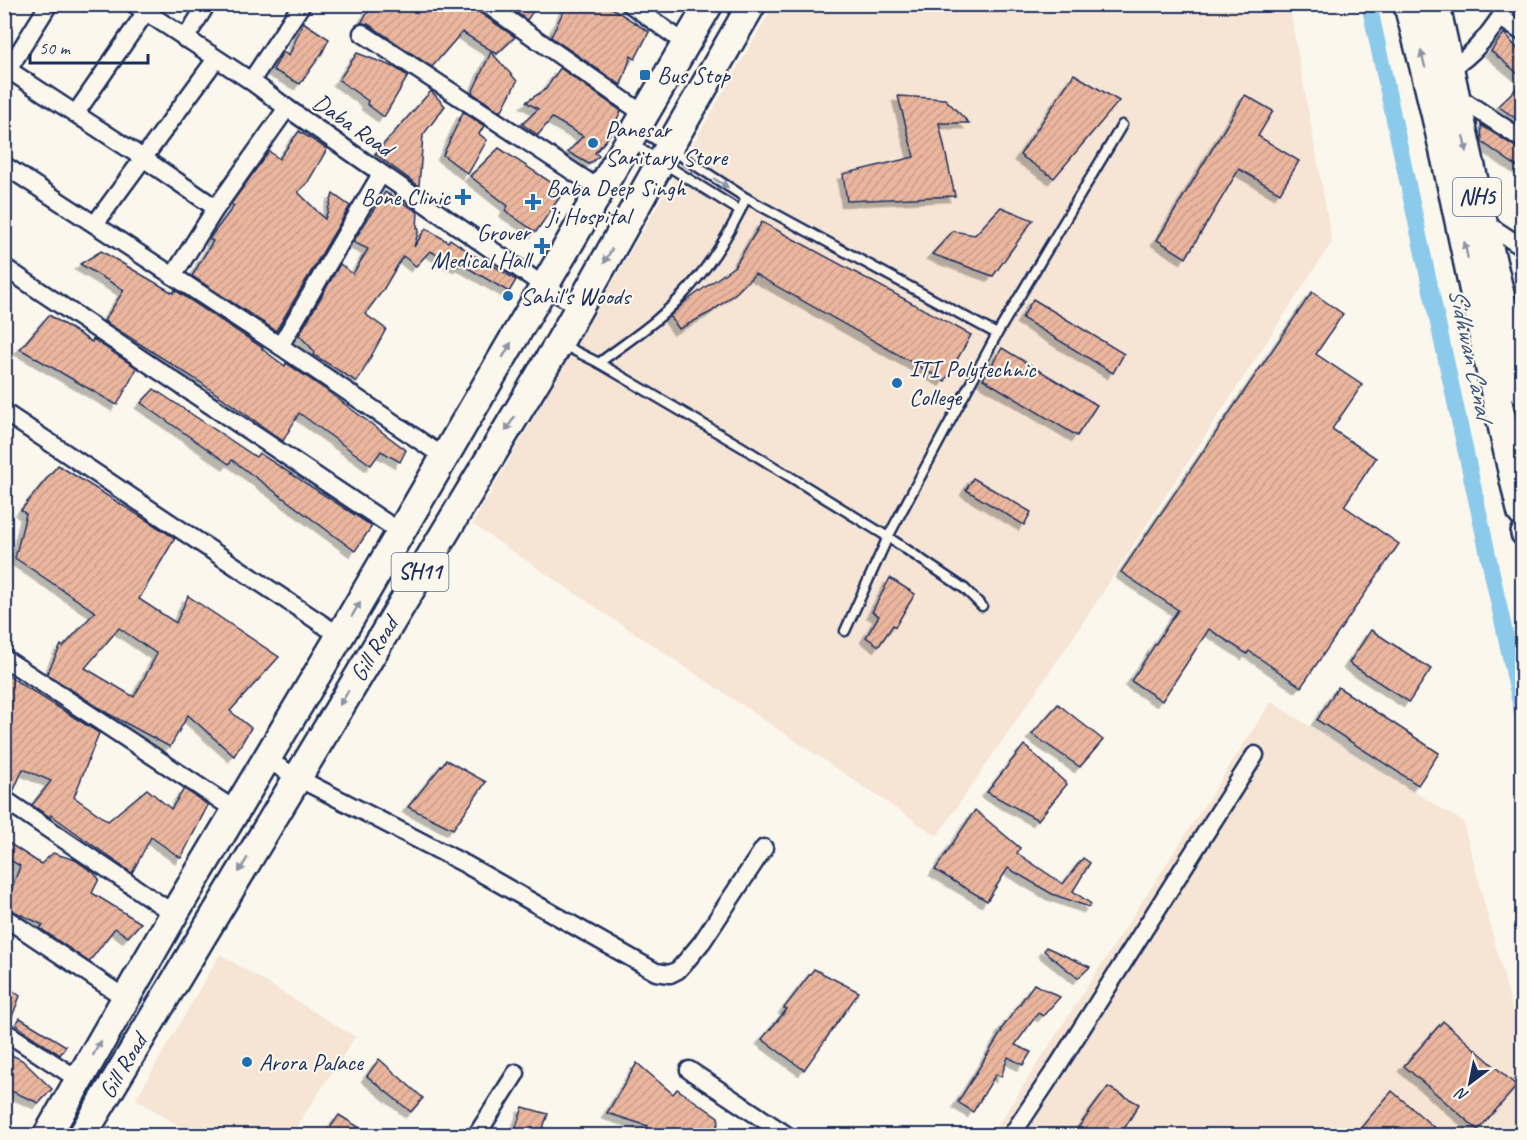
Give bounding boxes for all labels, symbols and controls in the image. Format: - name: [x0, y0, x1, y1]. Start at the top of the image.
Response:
- scale bar: [30, 27, 148, 65]
- text: 50 m: [39, 37, 72, 59]
- one-way arrow: [1418, 50, 1427, 68]
- place label: Bus Stop: [657, 60, 731, 90]
- marker: Bus Stop: [638, 68, 652, 82]
- street label: Daba Road: [307, 87, 402, 165]
- place label: Panesar Sanitary Store: [605, 114, 729, 172]
- one-way arrow: [1461, 135, 1470, 154]
- marker: Panesar Sanitary Store: [586, 136, 600, 150]
- place label: Baba Deep Singh Ji Hospital: [545, 173, 686, 231]
- one-way arrow: [713, 177, 729, 188]
- road number: NH5: [1453, 178, 1501, 216]
- place label: Bone Clinic: [361, 182, 451, 212]
- marker: Bone Clinic: [454, 188, 472, 206]
- marker: Baba Deep Singh Ji Hospital: [524, 193, 542, 211]
- place label: Grover Medical Hall: [431, 217, 534, 275]
- marker: Grover Medical Hall: [535, 239, 549, 253]
- one-way arrow: [1461, 240, 1470, 259]
- one-way arrow: [603, 248, 614, 264]
- place label: Sahil's Woods: [520, 281, 632, 311]
- water label: Sidhwan Canal: [1441, 285, 1503, 430]
- marker: Sahil's Woods: [501, 289, 515, 303]
- one-way arrow: [502, 341, 512, 358]
- place label: ITI Polytechnic College: [909, 354, 1037, 412]
- marker: ITI Polytechnic College: [890, 376, 904, 390]
- one-way arrow: [505, 416, 515, 433]
- road number: SH11: [392, 553, 448, 591]
- one-way arrow: [350, 600, 360, 617]
- street label: Gill Road: [343, 608, 407, 687]
- one-way arrow: [338, 690, 349, 706]
- one-way arrow: [238, 857, 248, 874]
- street label: Gill Road: [92, 1025, 156, 1104]
- one-way arrow: [92, 1039, 102, 1056]
- place label: Arora Palace: [259, 1047, 365, 1077]
- north arrow: [1440, 1053, 1500, 1113]
- marker: Arora Palace: [240, 1055, 254, 1069]
- text: N: [1450, 1082, 1472, 1106]

